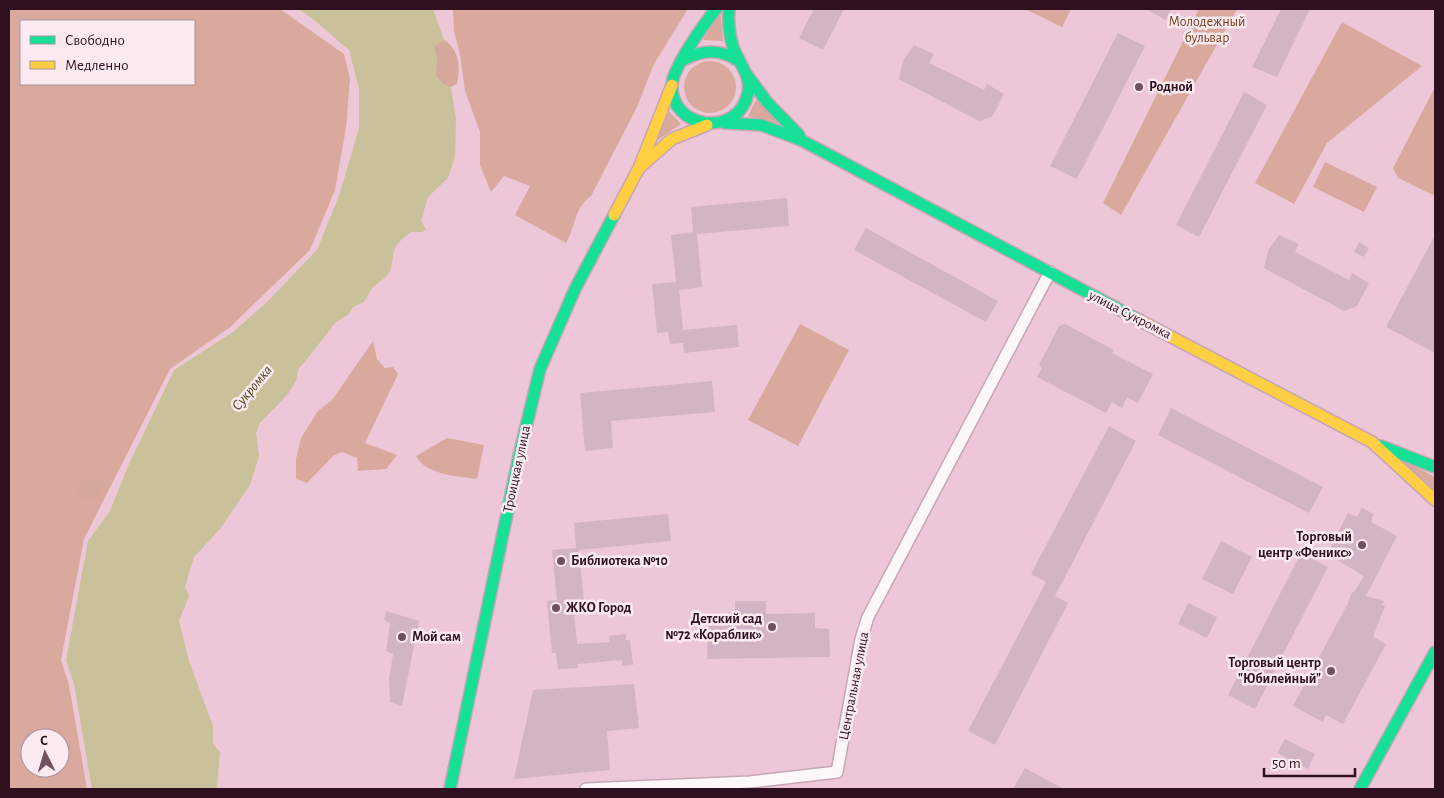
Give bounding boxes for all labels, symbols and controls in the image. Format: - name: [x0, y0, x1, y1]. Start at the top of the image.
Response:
- park label: Молодежный бульвар: [1169, 15, 1245, 45]
- legend: [20, 20, 195, 85]
- text: Свободно: [65, 33, 125, 48]
- text: Медленно: [65, 58, 129, 73]
- place label: Родной: [1149, 80, 1193, 94]
- marker: Родной: [1133, 81, 1145, 93]
- street label: улица Сукромка: [1086, 288, 1174, 342]
- water label: Сукромка: [229, 363, 275, 413]
- street label: Троицкая улица: [501, 424, 533, 514]
- place label: Торговый центр «Феникс»: [1258, 530, 1352, 560]
- marker: Торговый центр «Феникс»: [1356, 539, 1368, 551]
- place label: Библиотека №10: [571, 554, 668, 568]
- marker: Библиотека №10: [555, 555, 567, 567]
- place label: ЖКО Город: [566, 601, 632, 615]
- marker: ЖКО Город: [550, 602, 562, 614]
- place label: Детский сад №72 «Кораблик»: [665, 612, 762, 642]
- marker: Детский сад №72 «Кораблик»: [766, 621, 778, 633]
- place label: Мой сам: [412, 630, 461, 644]
- street label: Центральная улица: [837, 630, 871, 741]
- marker: Мой сам: [396, 631, 408, 643]
- place label: Торговый центр "Юбилейный": [1228, 656, 1321, 686]
- marker: Торговый центр "Юбилейный": [1325, 665, 1337, 677]
- north arrow: [20, 728, 70, 778]
- text: С: [39, 734, 49, 748]
- scale bar: [1264, 746, 1355, 778]
- text: 50 m: [1272, 756, 1301, 771]

